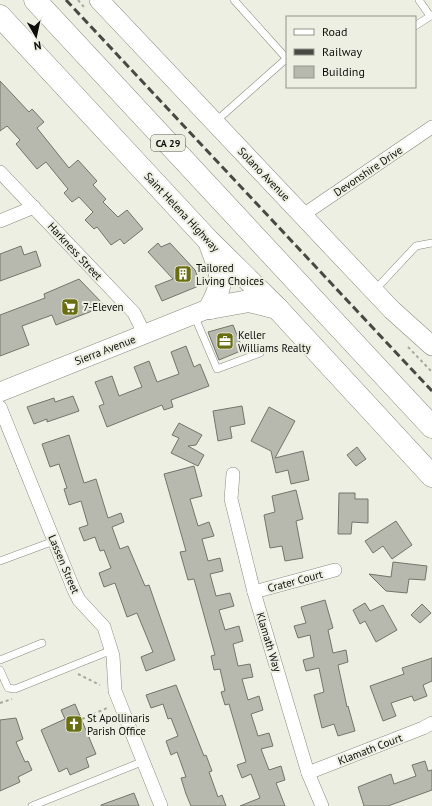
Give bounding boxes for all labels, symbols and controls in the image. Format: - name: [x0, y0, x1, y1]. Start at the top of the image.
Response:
- north arrow: [16, 16, 56, 56]
- legend: [286, 16, 416, 88]
- text: Road: [322, 24, 347, 39]
- text: N: [33, 38, 42, 53]
- text: Railway: [322, 44, 362, 59]
- text: Building: [322, 64, 365, 79]
- road number: CA 29: [151, 135, 185, 151]
- street label: Devonshire Drive: [331, 143, 405, 199]
- street label: Solano Avenue: [235, 144, 293, 204]
- street label: Saint Helena Highway: [141, 169, 223, 255]
- street label: Harkness Street: [45, 219, 105, 283]
- place label: Tailored Living Choices: [196, 261, 264, 288]
- building icon: Tailored Living Choices: [173, 264, 193, 284]
- supermarket icon: 7-Eleven: [60, 297, 80, 317]
- place label: 7-Eleven: [83, 300, 124, 314]
- place label: Keller Williams Realty: [238, 328, 311, 355]
- office icon: Keller Williams Realty: [215, 331, 235, 351]
- street label: Sierra Avenue: [72, 332, 138, 368]
- street label: Lassen Street: [45, 532, 83, 596]
- street label: Crater Court: [266, 567, 324, 595]
- street label: Klamath Way: [253, 611, 285, 674]
- place label: St Apollinaris Parish Office: [87, 711, 150, 738]
- church icon: St Apollinaris Parish Office: [64, 714, 84, 734]
- street label: Klamath Court: [336, 730, 404, 768]

